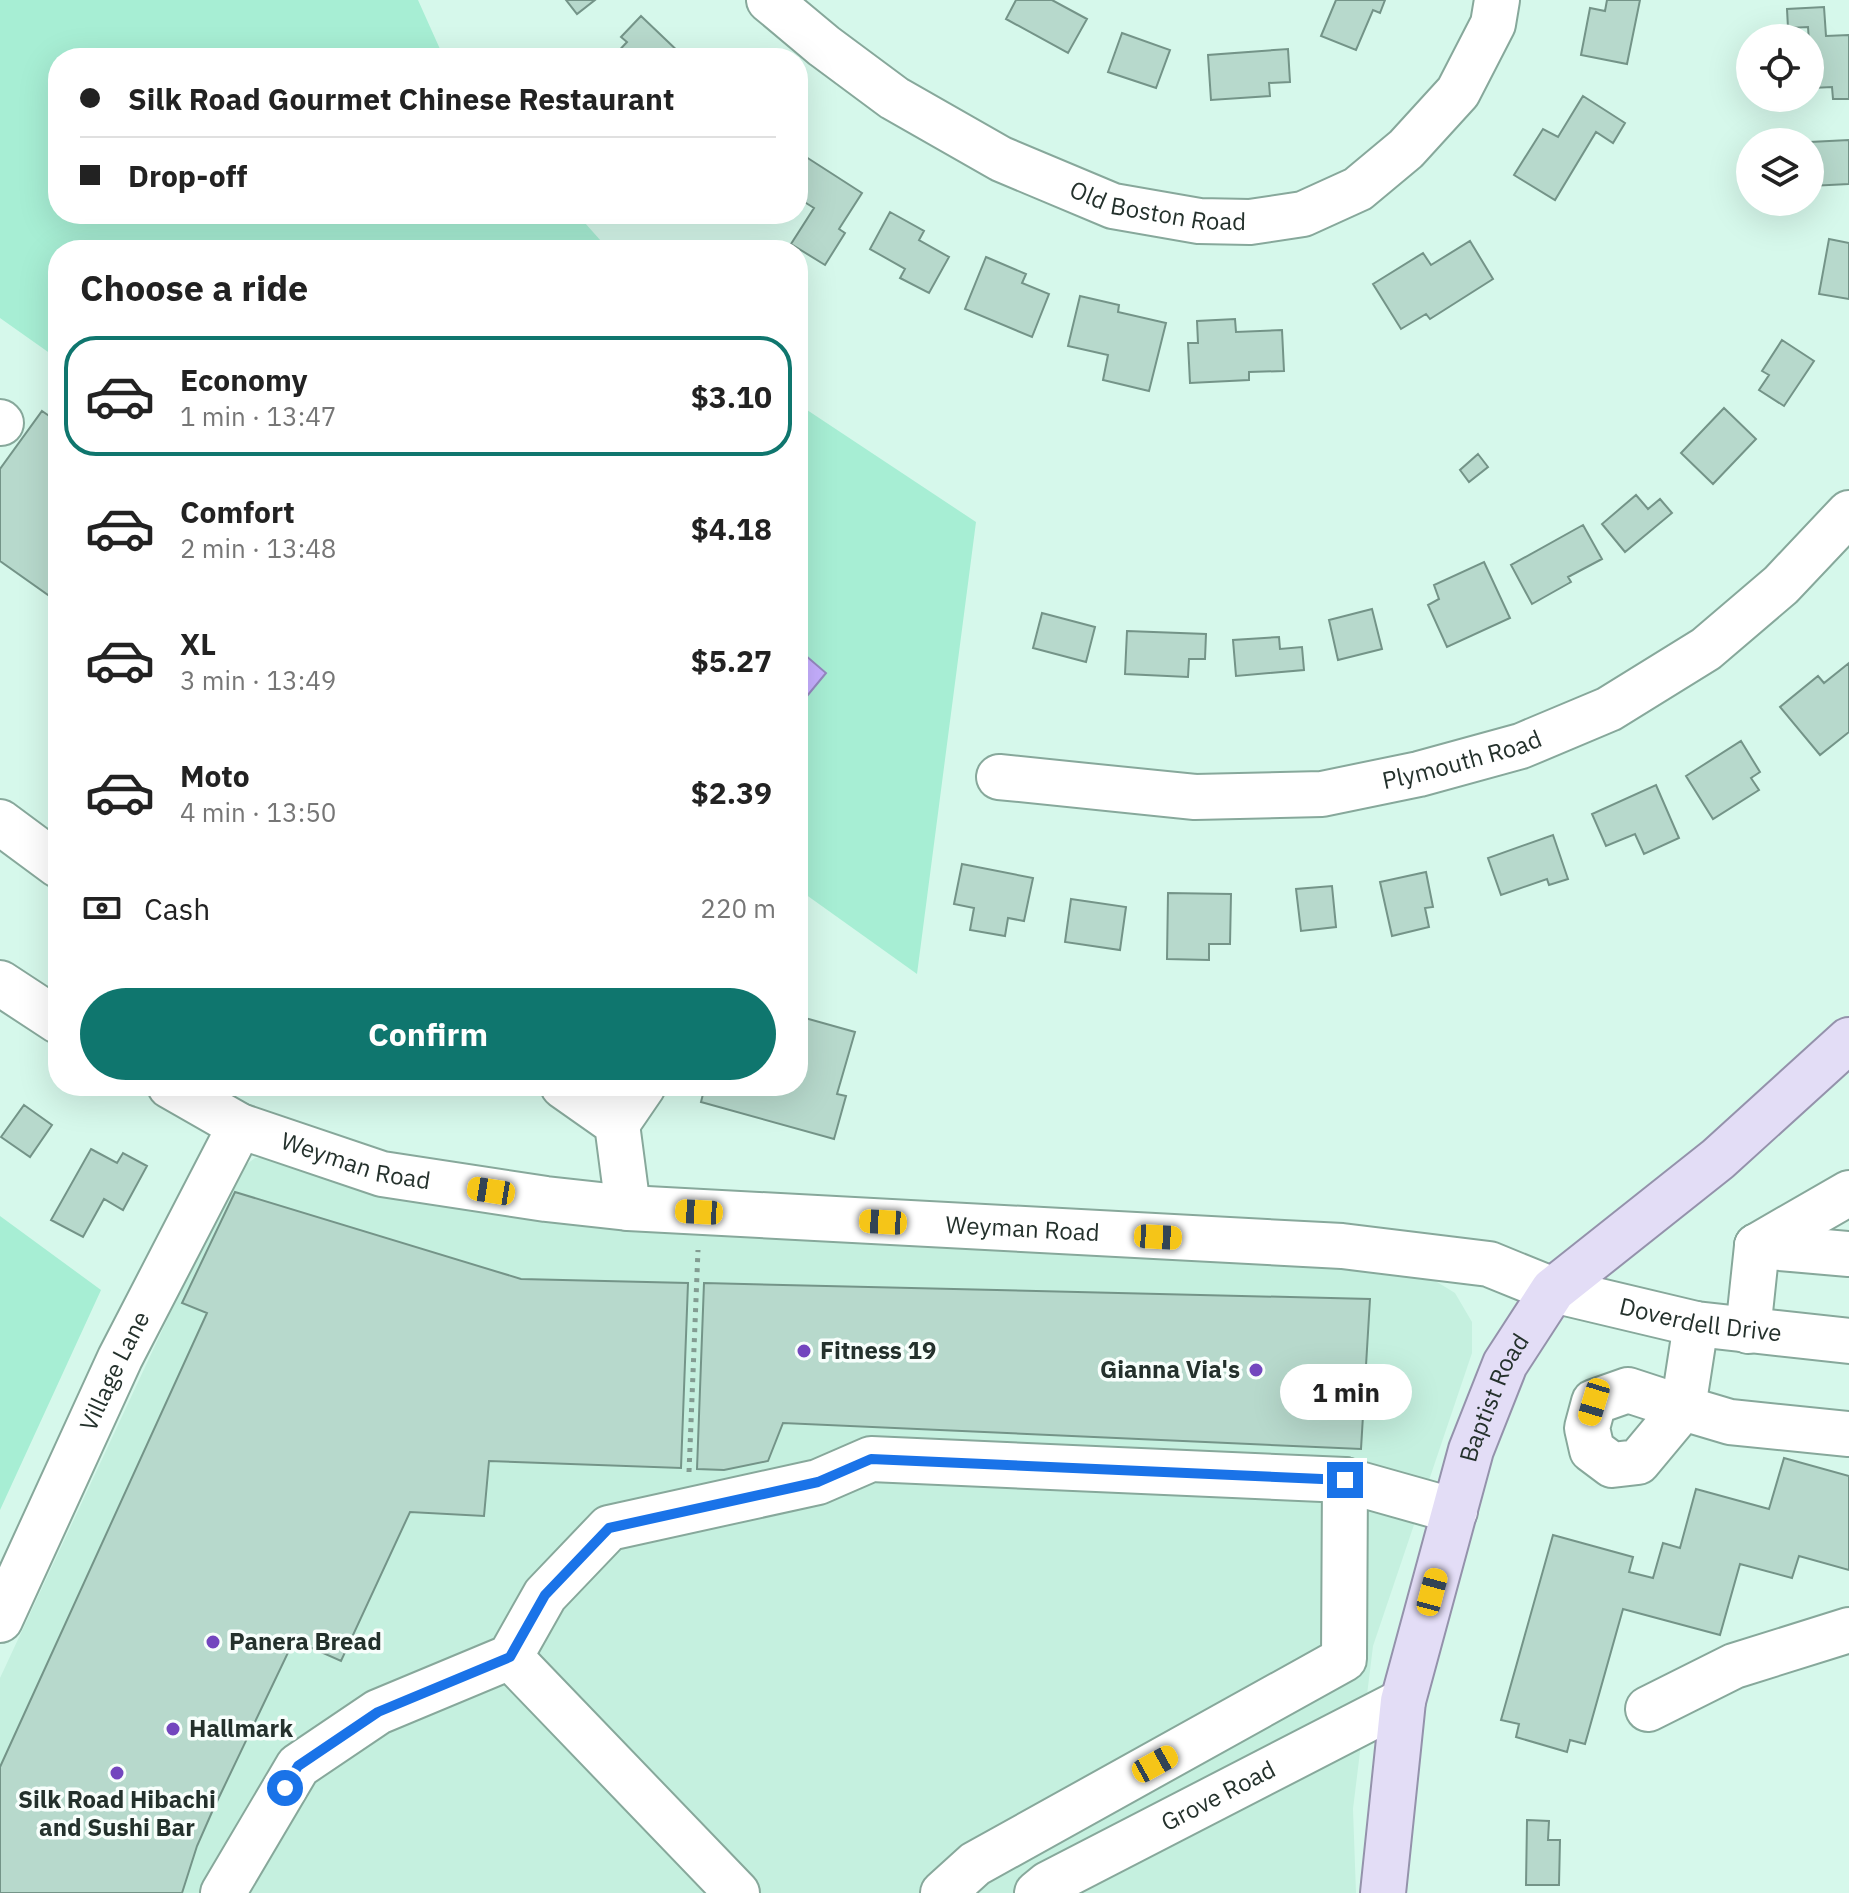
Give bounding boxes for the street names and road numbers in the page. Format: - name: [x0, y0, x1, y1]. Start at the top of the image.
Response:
- street label: Old Boston Road: [1065, 173, 1247, 237]
- street label: Plymouth Road: [1379, 722, 1546, 796]
- street label: Weyman Road: [277, 1124, 433, 1196]
- street label: Weyman Road: [945, 1208, 1101, 1248]
- street label: Doverdell Drive: [1616, 1289, 1783, 1348]
- street label: Village Lane: [72, 1305, 157, 1436]
- street label: Baptist Road: [1451, 1327, 1536, 1465]
- street label: Grove Road: [1155, 1753, 1281, 1838]

